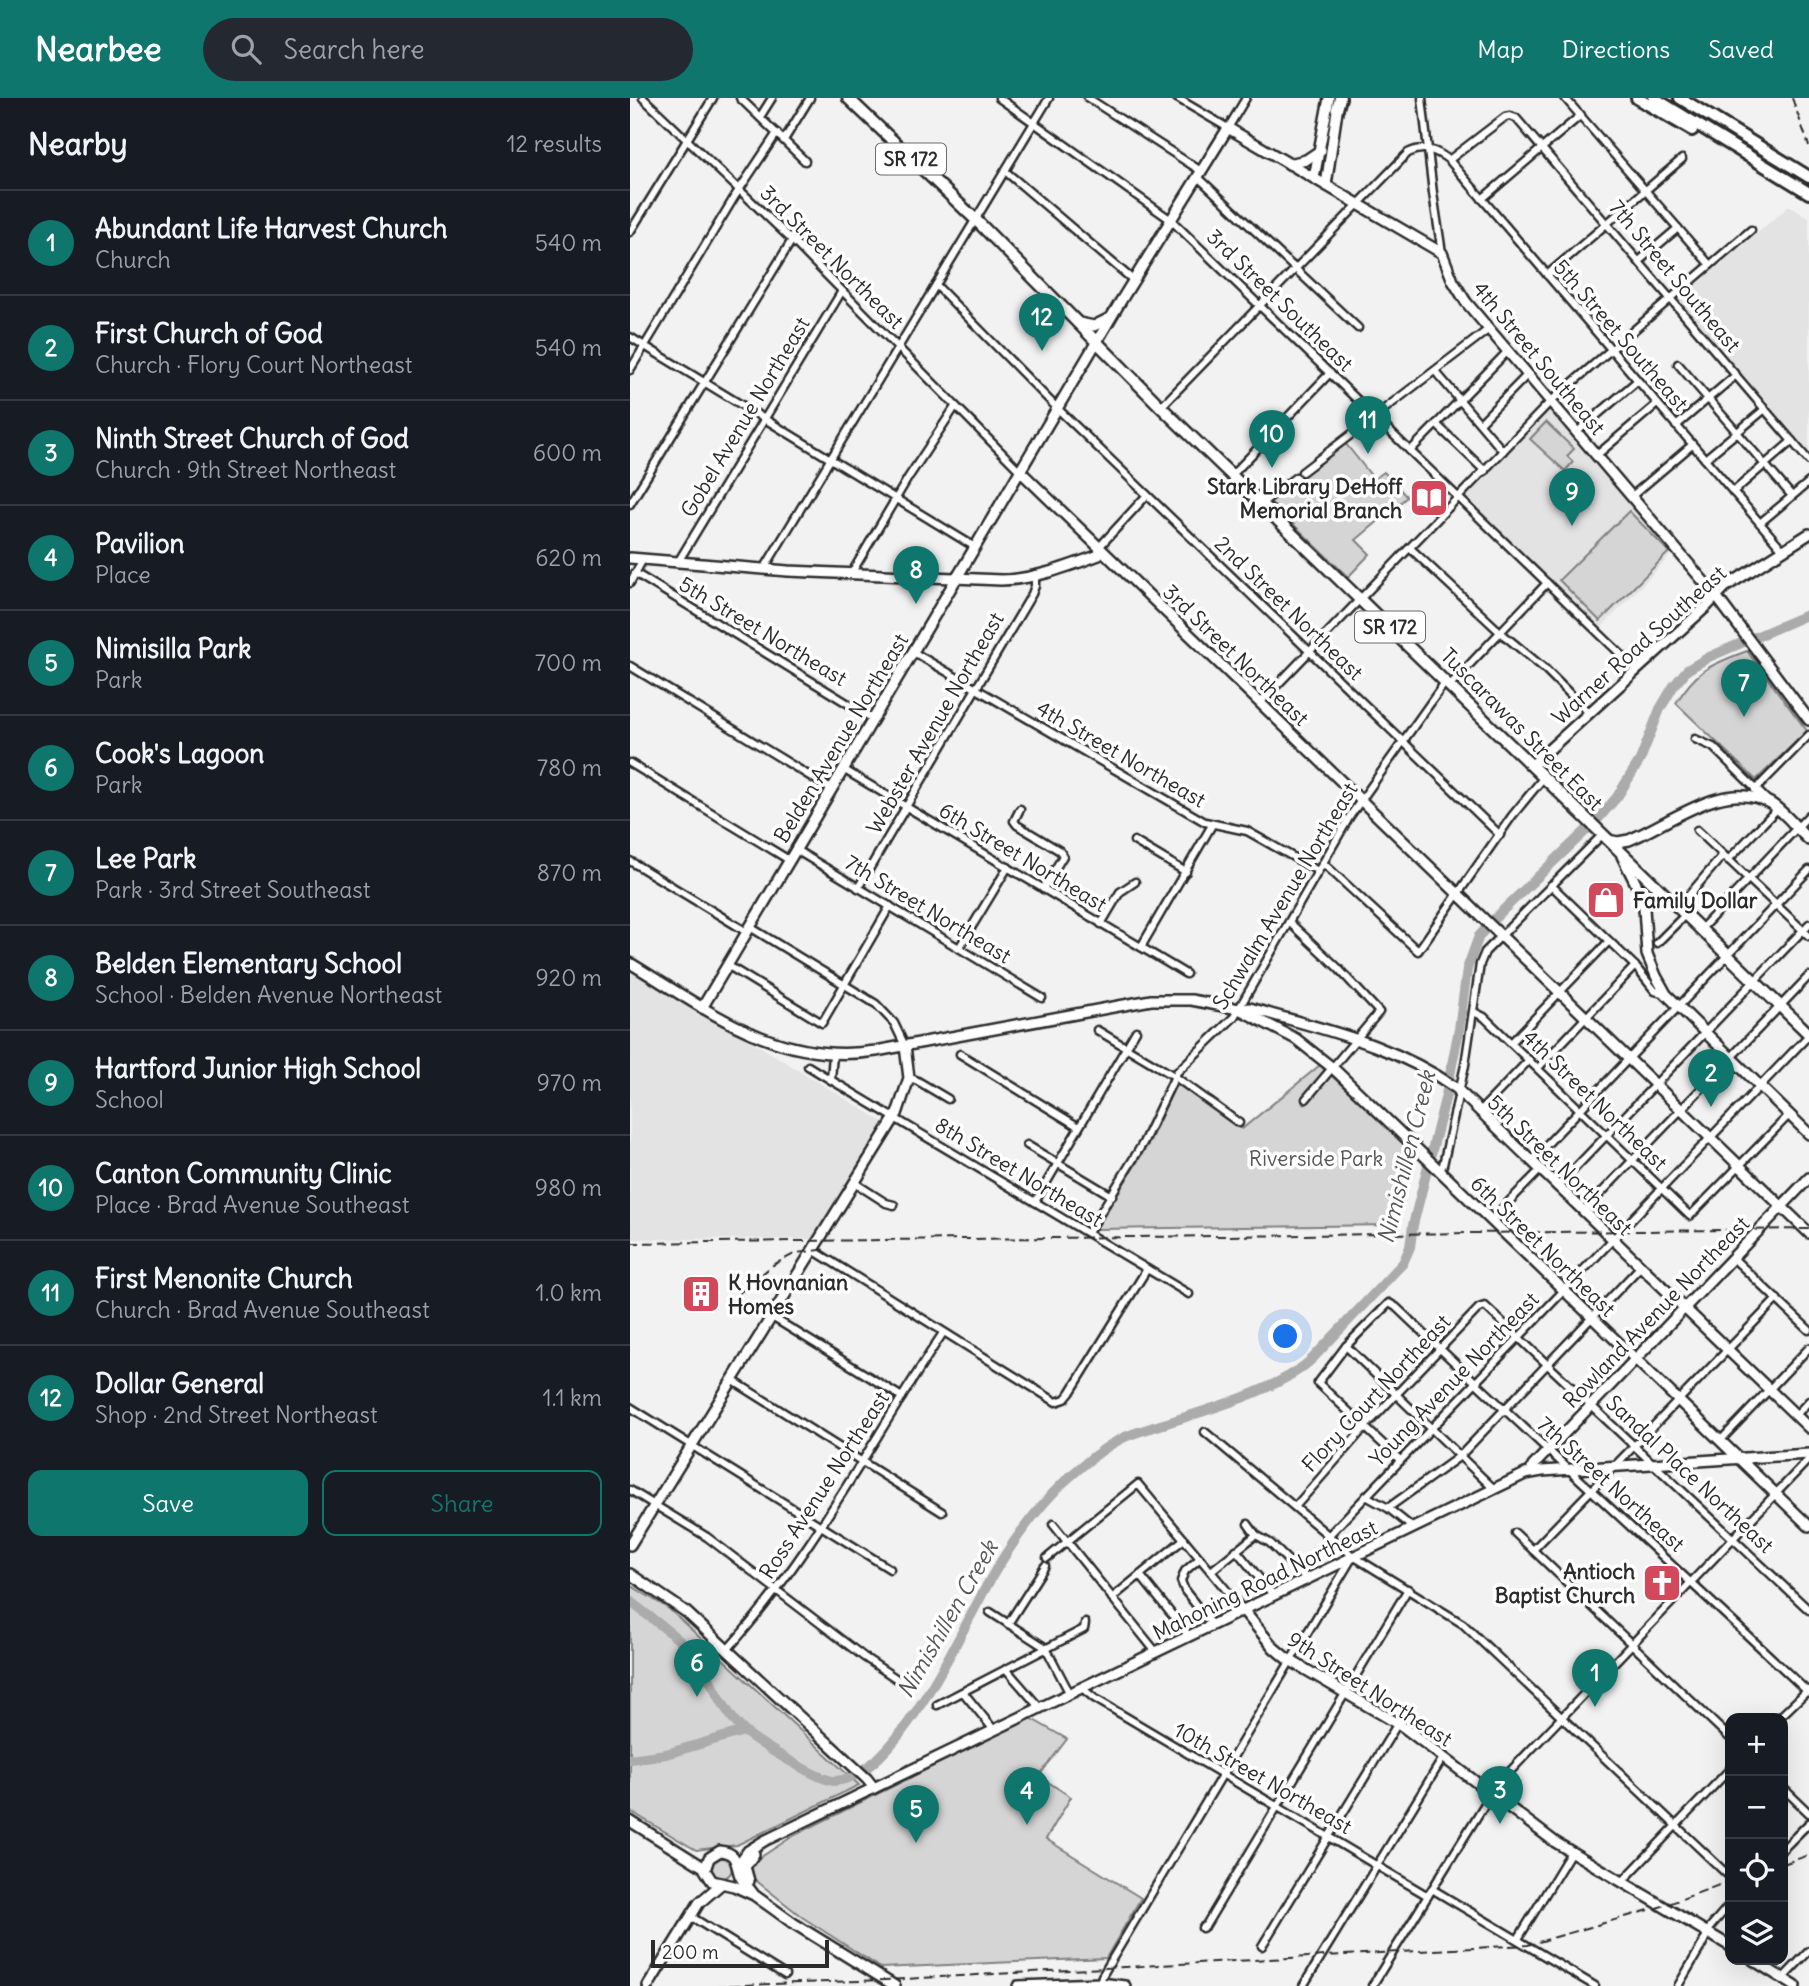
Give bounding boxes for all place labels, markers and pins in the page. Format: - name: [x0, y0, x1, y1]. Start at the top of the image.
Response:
- pin: 12: [1019, 293, 1065, 351]
- pin: 11: [1345, 396, 1391, 454]
- pin: 10: [1249, 410, 1295, 468]
- pin: 9: [1549, 468, 1595, 526]
- place label: Stark Library DeHoff Memorial Branch: [1207, 473, 1403, 524]
- library icon: Stark Library DeHoff Memorial Branch: [1408, 477, 1450, 519]
- pin: 8: [893, 546, 939, 604]
- pin: 7: [1721, 659, 1767, 717]
- shop icon: Family Dollar: [1585, 879, 1627, 921]
- place label: Family Dollar: [1633, 887, 1758, 914]
- pin: 2: [1688, 1049, 1734, 1107]
- place label: K Hovnanian Homes: [728, 1269, 848, 1320]
- building icon: K Hovnanian Homes: [680, 1273, 722, 1315]
- place label: Antioch Baptist Church: [1495, 1558, 1635, 1609]
- church icon: Antioch Baptist Church: [1641, 1562, 1683, 1604]
- pin: 6: [674, 1639, 720, 1697]
- pin: 1: [1572, 1649, 1618, 1707]
- pin: 3: [1477, 1766, 1523, 1824]
- pin: 4: [1004, 1767, 1050, 1825]
- pin: 5: [893, 1785, 939, 1843]

